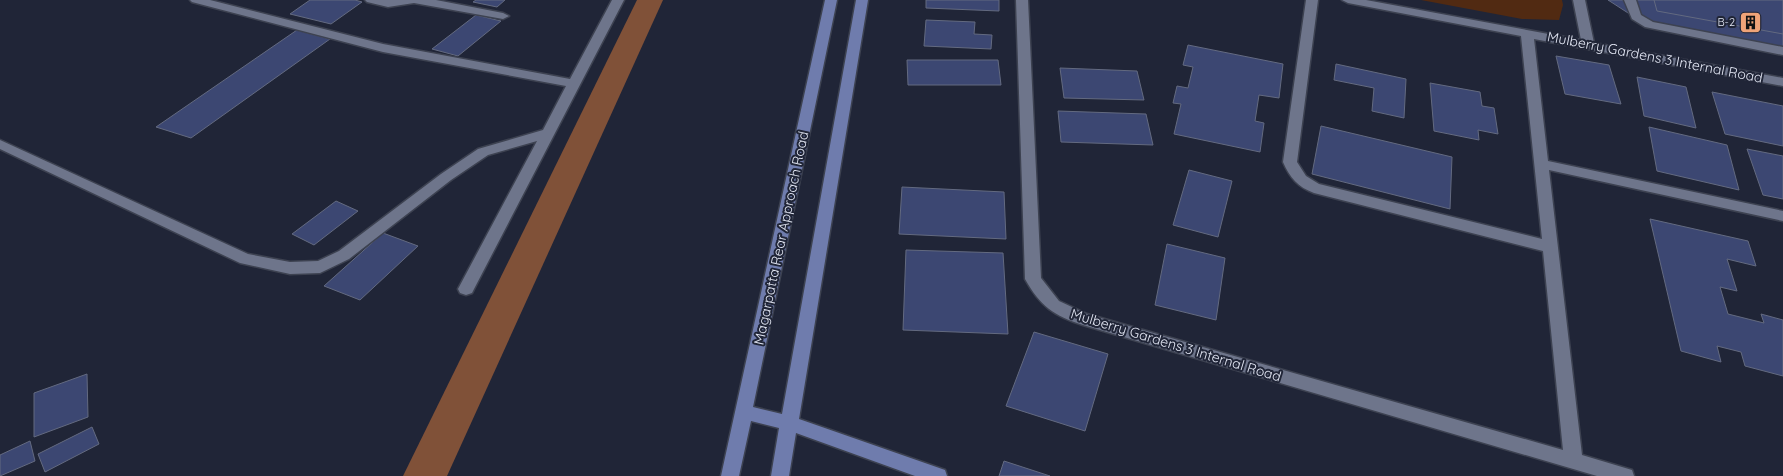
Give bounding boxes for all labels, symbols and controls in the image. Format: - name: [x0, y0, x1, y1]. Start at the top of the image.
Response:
- building icon: B-2: [1739, 10, 1763, 34]
- place label: B-2: [1717, 15, 1735, 29]
- street label: Mulberry Gardens 3 Internal Road: [1546, 27, 1764, 87]
- street label: Magarpatta Rear Approach Road: [750, 129, 812, 347]
- street label: Mulberry Gardens 3 Internal Road: [1069, 304, 1283, 386]

